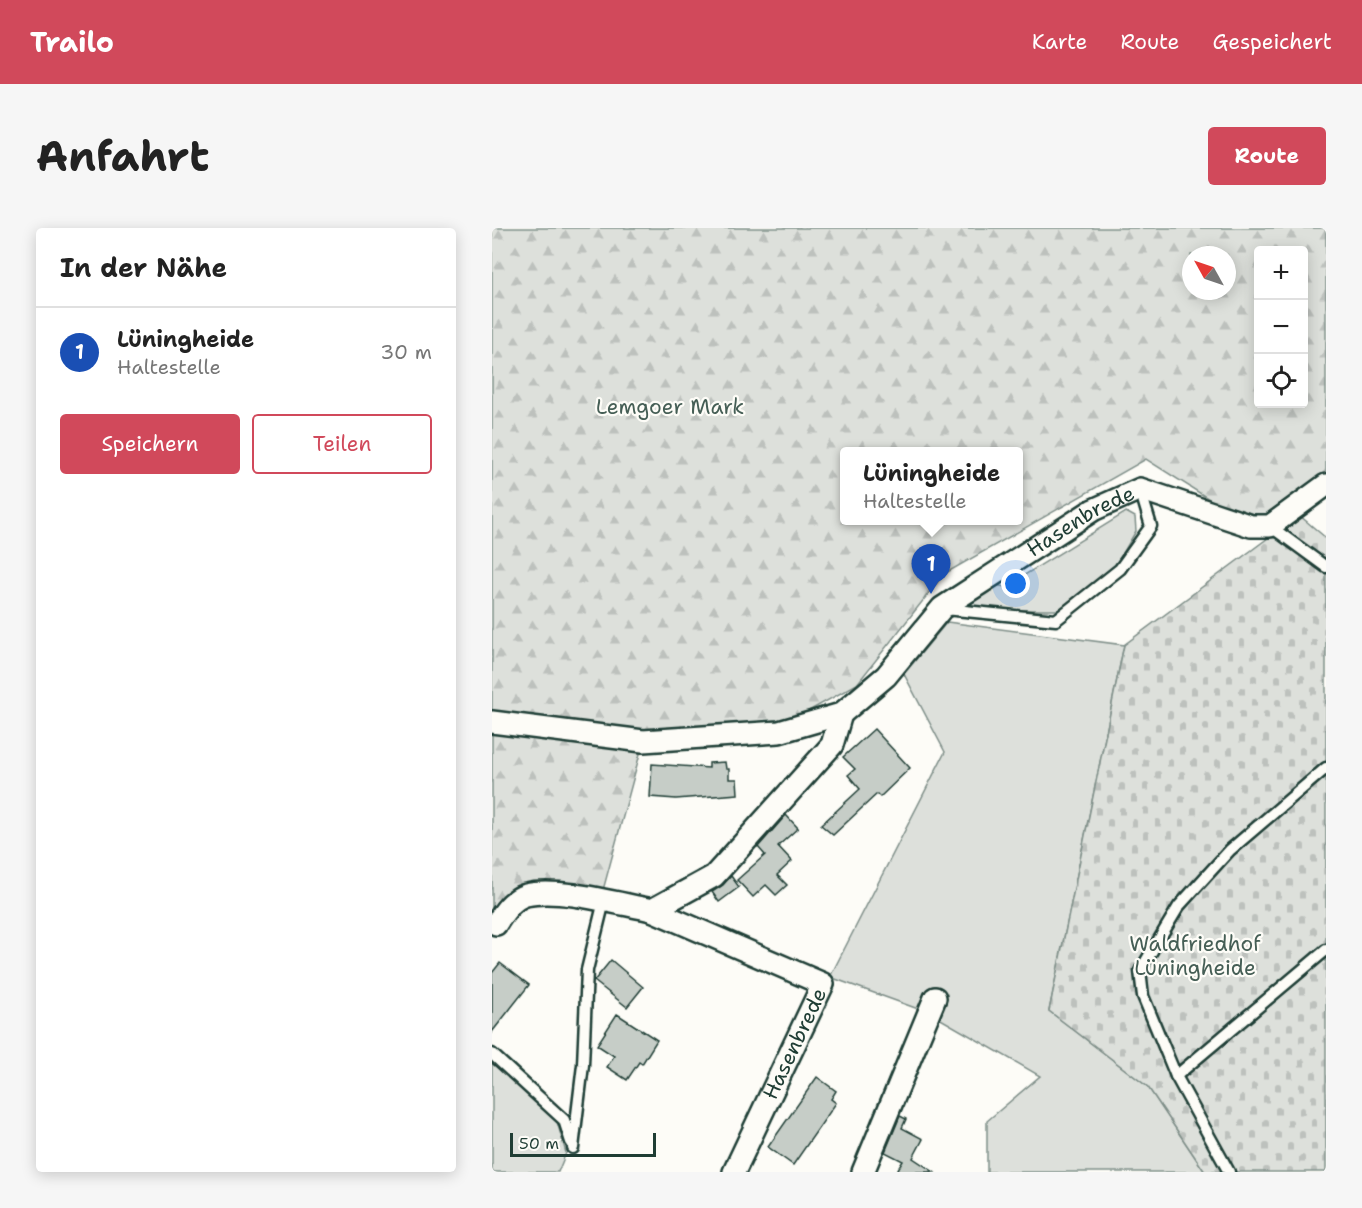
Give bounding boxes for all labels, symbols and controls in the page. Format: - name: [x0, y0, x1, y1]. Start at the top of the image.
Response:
- text: Trailo: [30, 23, 114, 61]
- text: Karte: [1032, 28, 1087, 56]
- text: Route: [1120, 28, 1179, 56]
- text: Gespeichert: [1212, 28, 1332, 56]
- button: Route: [1208, 127, 1326, 185]
- text: Anfahrt: [36, 128, 209, 184]
- north arrow: [1182, 246, 1236, 300]
- map controls: [1254, 246, 1308, 408]
- button: +: [1254, 246, 1308, 300]
- text: In der Nähe: [60, 250, 227, 285]
- button: −: [1254, 300, 1308, 354]
- text: Lüningheide: [117, 325, 254, 354]
- text: 1: [75, 339, 84, 365]
- text: 30 m: [380, 339, 432, 365]
- text: Haltestelle: [117, 354, 221, 380]
- button: locate: [1254, 354, 1308, 408]
- park label: Lemgoer Mark: [596, 393, 744, 421]
- button: Speichern: [60, 414, 240, 474]
- button: Teilen: [252, 414, 432, 474]
- popup: [840, 447, 1023, 525]
- text: Lüningheide: [863, 459, 1000, 488]
- street label: Hasenbrede: [1021, 479, 1139, 563]
- text: Haltestelle: [863, 488, 967, 514]
- pin: 1: [912, 544, 950, 594]
- your location: [1001, 569, 1030, 598]
- park label: Waldfriedhof Lüningheide: [1129, 930, 1261, 982]
- street label: Hasenbrede: [756, 983, 833, 1104]
- scale bar: [510, 1130, 656, 1158]
- text: 50 m: [519, 1133, 559, 1154]

